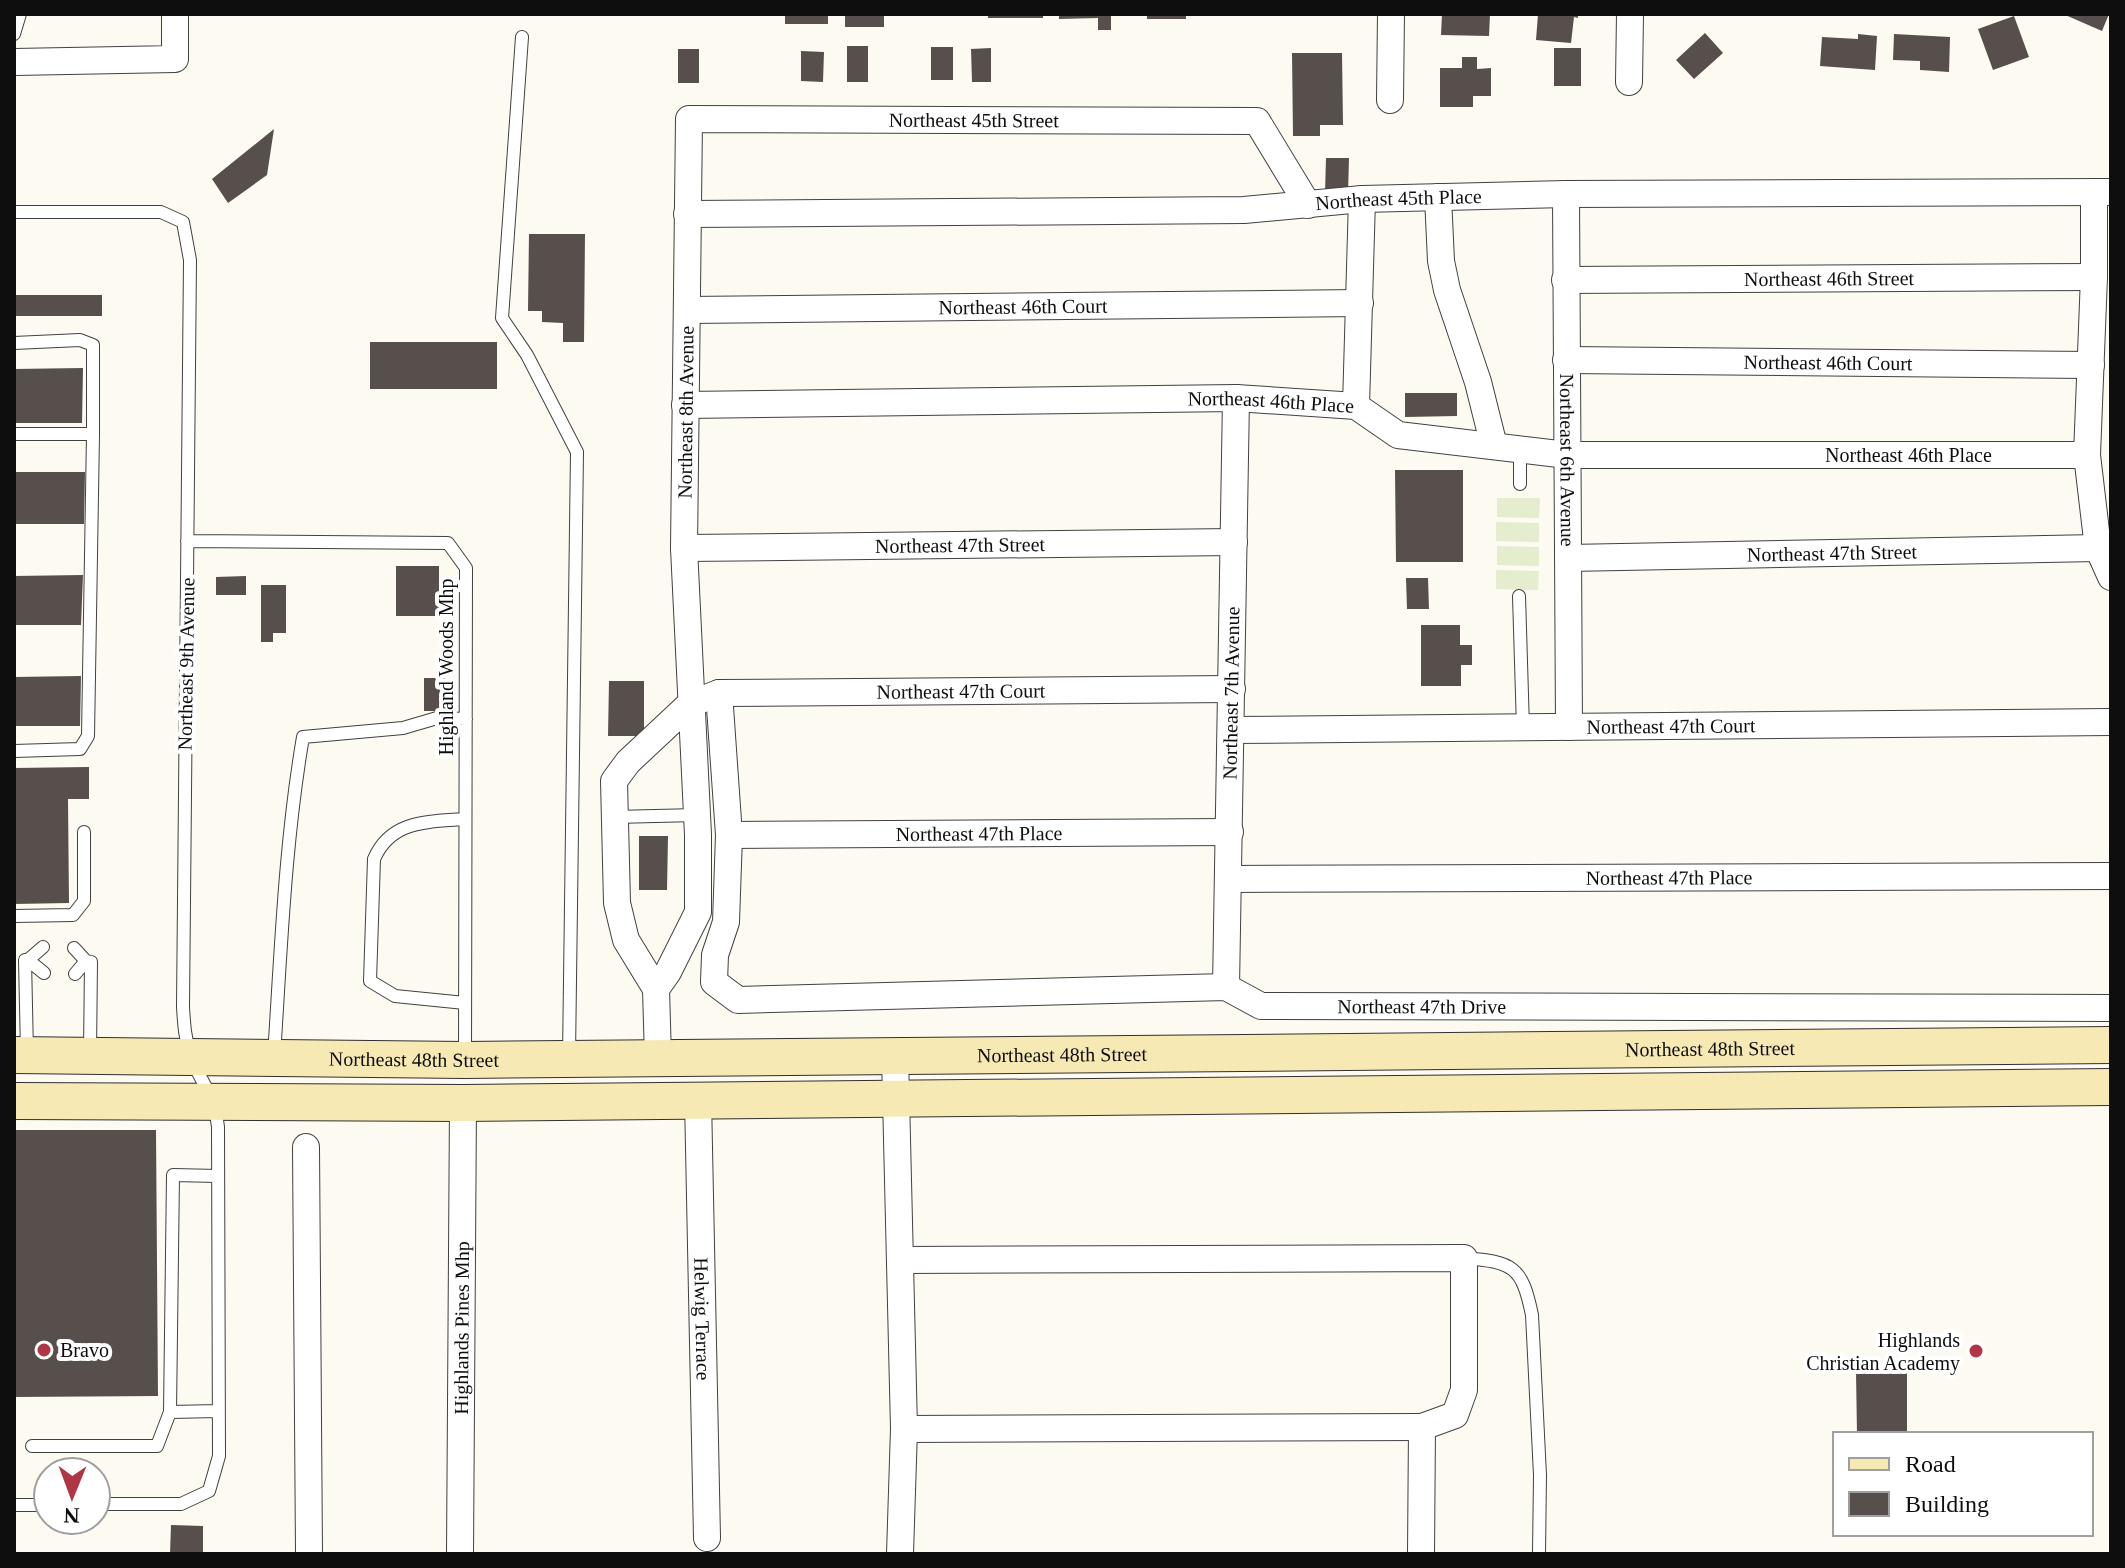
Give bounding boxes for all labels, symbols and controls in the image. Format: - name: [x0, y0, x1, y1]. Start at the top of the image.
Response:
- street label: Northeast 45th Street: [889, 109, 1059, 131]
- street label: Northeast 45th Place: [1314, 185, 1482, 214]
- street label: Northeast 46th Street: [1744, 267, 1915, 290]
- street label: Northeast 46th Court: [938, 295, 1108, 318]
- street label: Northeast 8th Avenue: [674, 325, 698, 499]
- street label: Northeast 46th Court: [1743, 351, 1913, 374]
- street label: Northeast 6th Avenue: [1556, 373, 1579, 547]
- street label: Northeast 46th Place: [1187, 387, 1355, 417]
- street label: Northeast 46th Place: [1825, 444, 1992, 466]
- street label: Northeast 47th Street: [875, 533, 1046, 557]
- street label: Northeast 47th Street: [1747, 540, 1918, 566]
- street label: Northeast 9th Avenue: [173, 577, 199, 751]
- street label: Highland Woods Mhp: [435, 579, 458, 755]
- street label: Northeast 7th Avenue: [1219, 606, 1243, 780]
- street label: Northeast 47th Court: [876, 679, 1046, 703]
- street label: Northeast 47th Court: [1586, 714, 1756, 738]
- street label: Northeast 47th Place: [896, 822, 1063, 845]
- street label: Northeast 47th Place: [1586, 866, 1753, 889]
- street label: Northeast 47th Drive: [1337, 995, 1506, 1018]
- street label: Northeast 48th Street: [1625, 1037, 1796, 1060]
- street label: Northeast 48th Street: [977, 1043, 1148, 1066]
- street label: Northeast 48th Street: [329, 1047, 500, 1071]
- street label: Highlands Pines Mhp: [450, 1241, 474, 1415]
- street label: Helwig Terrace: [690, 1257, 715, 1381]
- place label: Highlands Christian Academy: [1806, 1329, 1960, 1375]
- place label: Bravo: [60, 1339, 109, 1361]
- marker: Bravo: [35, 1341, 53, 1359]
- marker: Highlands Christian Academy: [1967, 1342, 1985, 1360]
- legend: [1833, 1432, 2093, 1536]
- text: Road: [1905, 1451, 1956, 1477]
- north arrow: [32, 1456, 112, 1536]
- text: Building: [1905, 1491, 1989, 1517]
- text: N: [63, 1503, 80, 1528]

